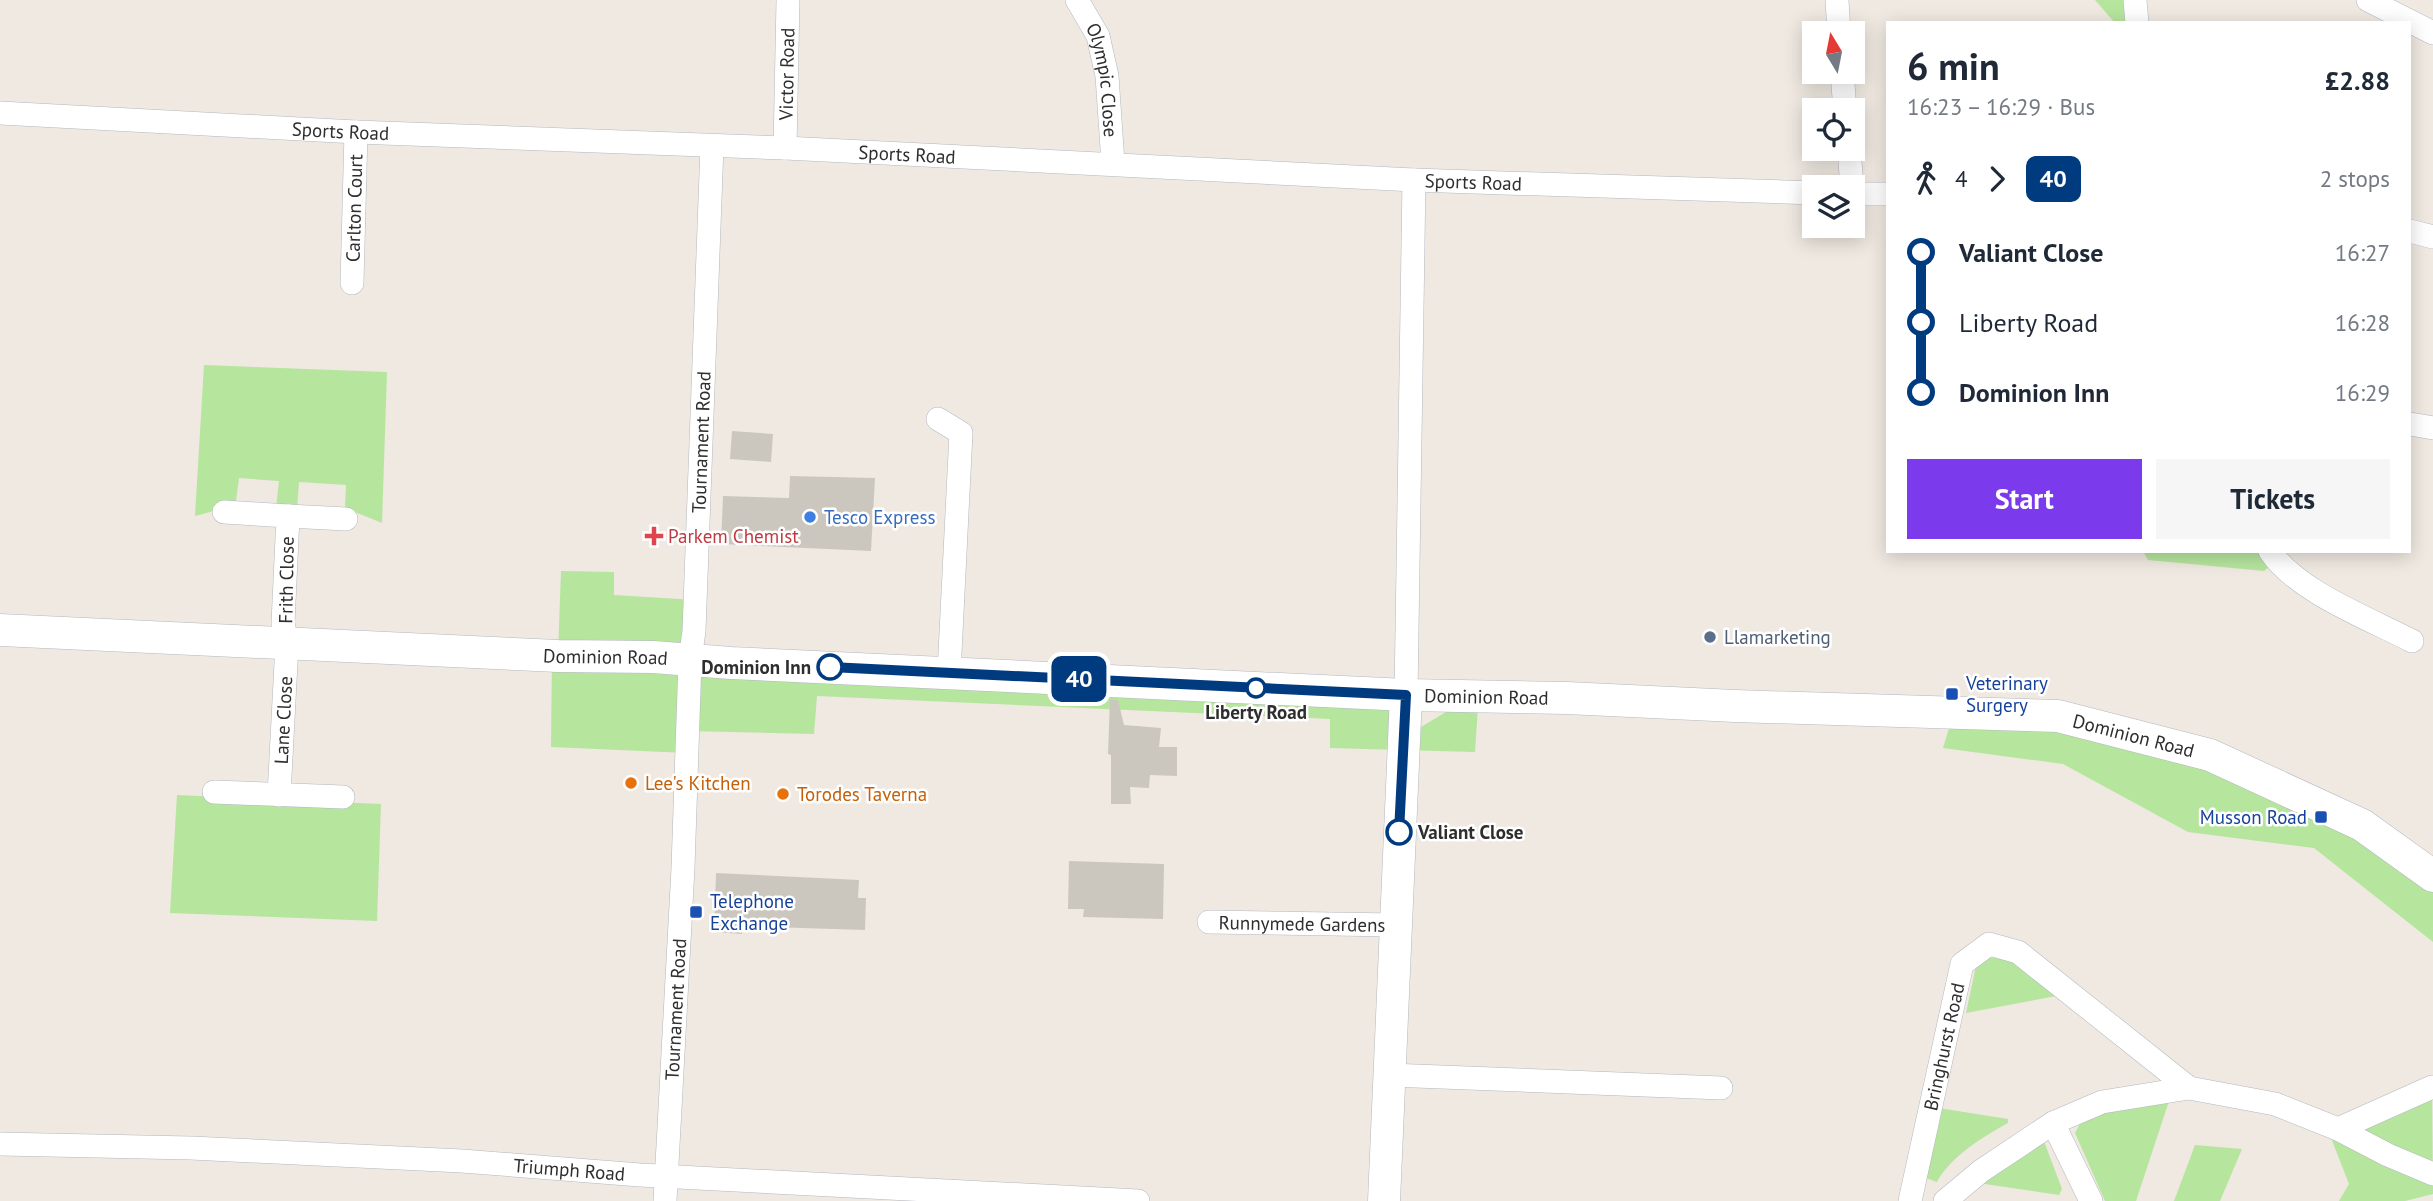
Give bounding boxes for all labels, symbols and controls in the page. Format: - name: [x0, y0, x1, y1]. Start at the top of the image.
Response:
- street label: Olympic Close: [1081, 18, 1123, 138]
- north arrow: [1802, 21, 1866, 84]
- map controls: [1802, 21, 1865, 238]
- street label: Victor Road: [774, 27, 799, 122]
- text: 6 min: [1907, 41, 2000, 90]
- text: £2.88: [2325, 64, 2390, 97]
- text: 16:23 – 16:29 · Bus: [1907, 92, 2095, 121]
- button: locate: [1802, 98, 1865, 161]
- street label: Sports Road: [291, 117, 390, 145]
- street label: Sports Road: [858, 140, 956, 169]
- street label: Carlton Court: [341, 153, 367, 262]
- icon: walk: [1907, 160, 1945, 198]
- icon: forward: [1978, 160, 2016, 198]
- text: 40: [2040, 163, 2067, 194]
- text: 4: [1955, 164, 1968, 193]
- text: 2 stops: [2320, 164, 2390, 193]
- street label: Sports Road: [1424, 168, 1522, 195]
- button: layers: [1802, 175, 1865, 238]
- text: Valiant Close: [1959, 236, 2103, 269]
- text: 16:27: [2335, 238, 2390, 267]
- text: Liberty Road: [1959, 306, 2098, 339]
- text: 16:28: [2335, 308, 2390, 337]
- street label: Tournament Road: [686, 371, 716, 513]
- text: Dominion Inn: [1959, 376, 2109, 409]
- text: 16:29: [2335, 378, 2390, 407]
- button: Start: [1907, 459, 2142, 539]
- button: Tickets: [2156, 459, 2390, 539]
- place label: Tesco Express: [824, 505, 936, 529]
- marker: Tesco Express: [802, 509, 818, 525]
- place label: Parkem Chemist: [668, 524, 799, 548]
- marker: Parkem Chemist: [646, 528, 662, 544]
- street label: Frith Close: [273, 536, 299, 624]
- place label: Llamarketing: [1724, 625, 1831, 649]
- marker: Llamarketing: [1702, 629, 1718, 645]
- street label: Dominion Road: [543, 643, 669, 670]
- marker: Dominion Inn: [817, 654, 843, 680]
- place label: Dominion Inn: [701, 655, 811, 679]
- line badge: 40: [1048, 656, 1110, 702]
- text: 40: [1065, 663, 1093, 694]
- place label: Veterinary Surgery: [1965, 671, 2048, 717]
- street label: Lane Close: [269, 675, 297, 765]
- marker: Liberty Road: [1246, 678, 1266, 698]
- street label: Dominion Road: [1424, 683, 1549, 710]
- marker: Veterinary Surgery: [1944, 686, 1960, 702]
- place label: Liberty Road: [1205, 700, 1307, 724]
- street label: Dominion Road: [2070, 708, 2197, 762]
- place label: Lee's Kitchen: [645, 771, 751, 795]
- marker: Lee's Kitchen: [623, 775, 639, 791]
- place label: Torodes Taverna: [797, 782, 927, 806]
- marker: Torodes Taverna: [775, 786, 791, 802]
- place label: Musson Road: [2200, 805, 2307, 829]
- marker: Musson Road: [2313, 809, 2329, 825]
- marker: Valiant Close: [1386, 819, 1412, 845]
- place label: Valiant Close: [1417, 820, 1524, 844]
- place label: Telephone Exchange: [710, 889, 794, 935]
- marker: Telephone Exchange: [688, 904, 704, 920]
- street label: Runnymede Gardens: [1218, 910, 1386, 937]
- street label: Tournament Road: [660, 938, 691, 1081]
- street label: Bringhurst Road: [1918, 981, 1970, 1113]
- street label: Triumph Road: [513, 1153, 626, 1186]

